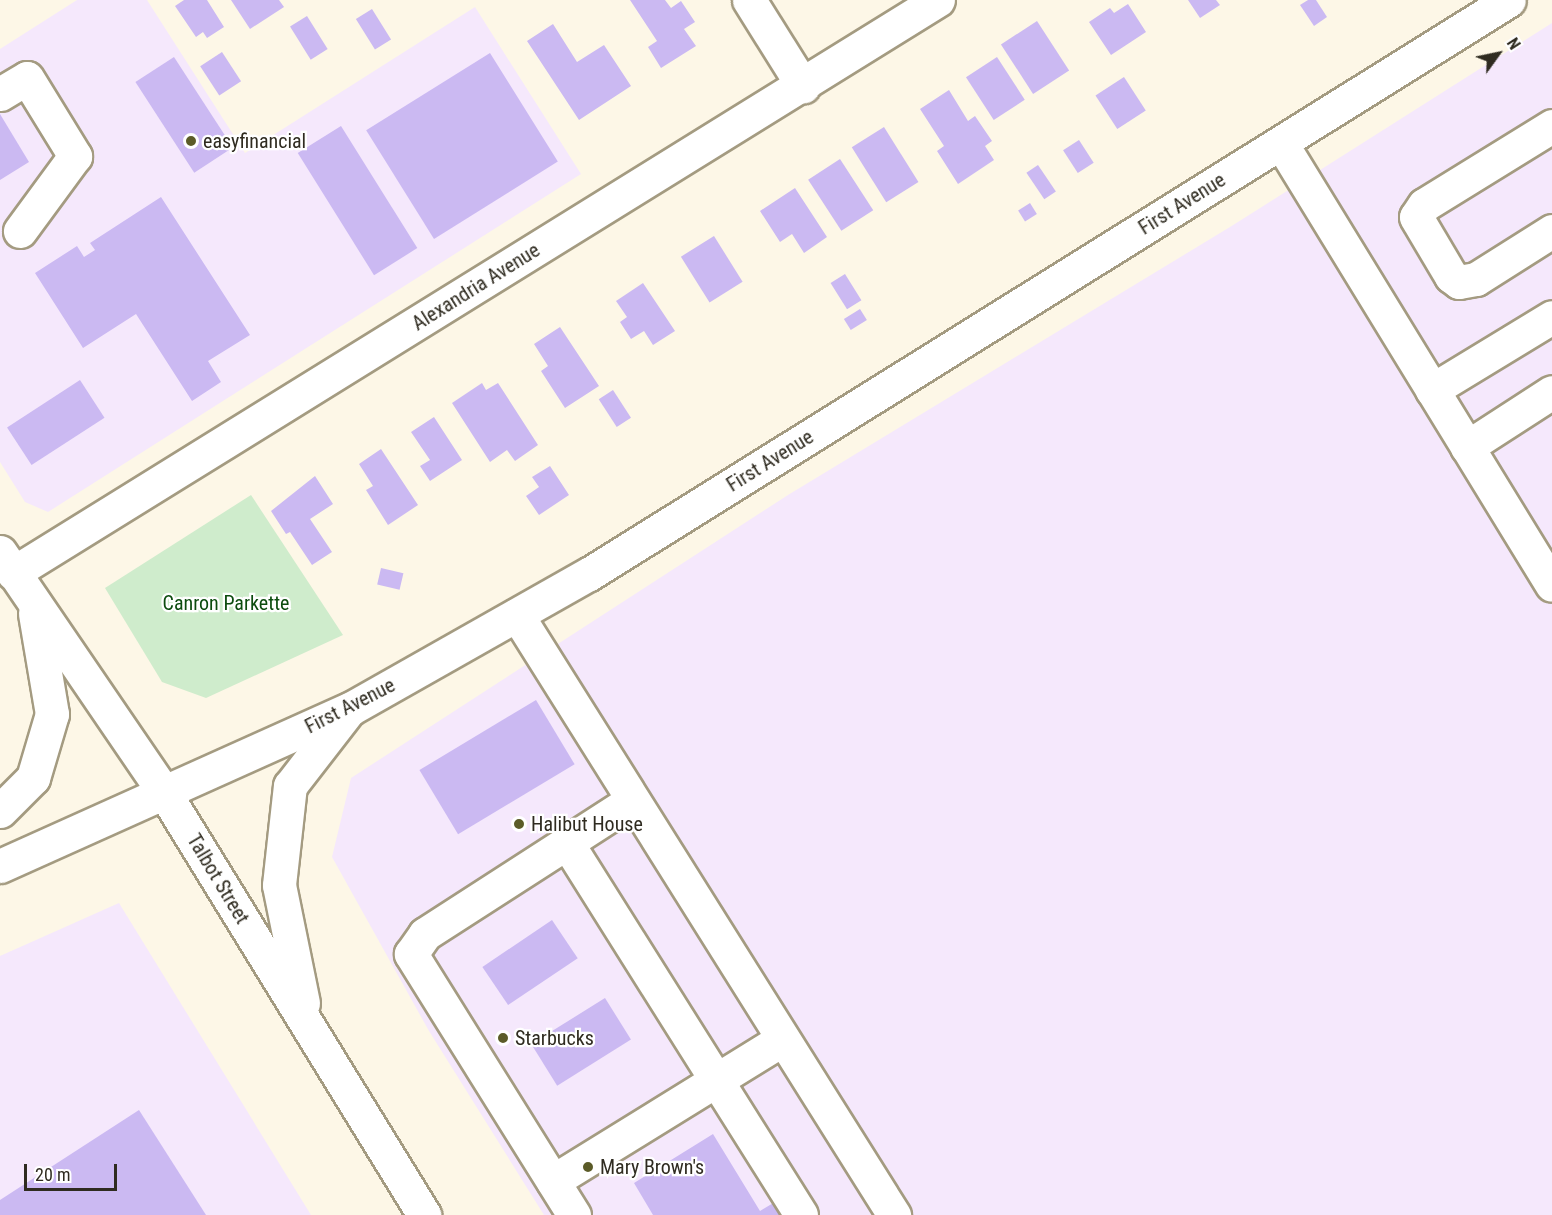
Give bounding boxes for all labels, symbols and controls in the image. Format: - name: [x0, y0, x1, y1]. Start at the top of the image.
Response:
- north arrow: [1468, 24, 1528, 84]
- text: N: [1503, 35, 1524, 53]
- place label: easyfinancial: [203, 129, 306, 153]
- marker: easyfinancial: [184, 134, 198, 148]
- street label: First Avenue: [1134, 168, 1230, 240]
- street label: Alexandria Avenue: [408, 238, 544, 336]
- street label: First Avenue: [722, 425, 818, 497]
- park label: Canron Parkette: [163, 591, 289, 615]
- street label: First Avenue: [301, 673, 399, 739]
- place label: Halibut House: [531, 812, 643, 836]
- marker: Halibut House: [512, 817, 526, 831]
- street label: Talbot Street: [182, 830, 254, 928]
- place label: Starbucks: [515, 1026, 594, 1050]
- marker: Starbucks: [496, 1031, 510, 1045]
- scale bar: [27, 1152, 120, 1190]
- place label: Mary Brown's: [600, 1155, 704, 1179]
- marker: Mary Brown's: [581, 1160, 595, 1174]
- text: 20 m: [35, 1164, 70, 1185]

